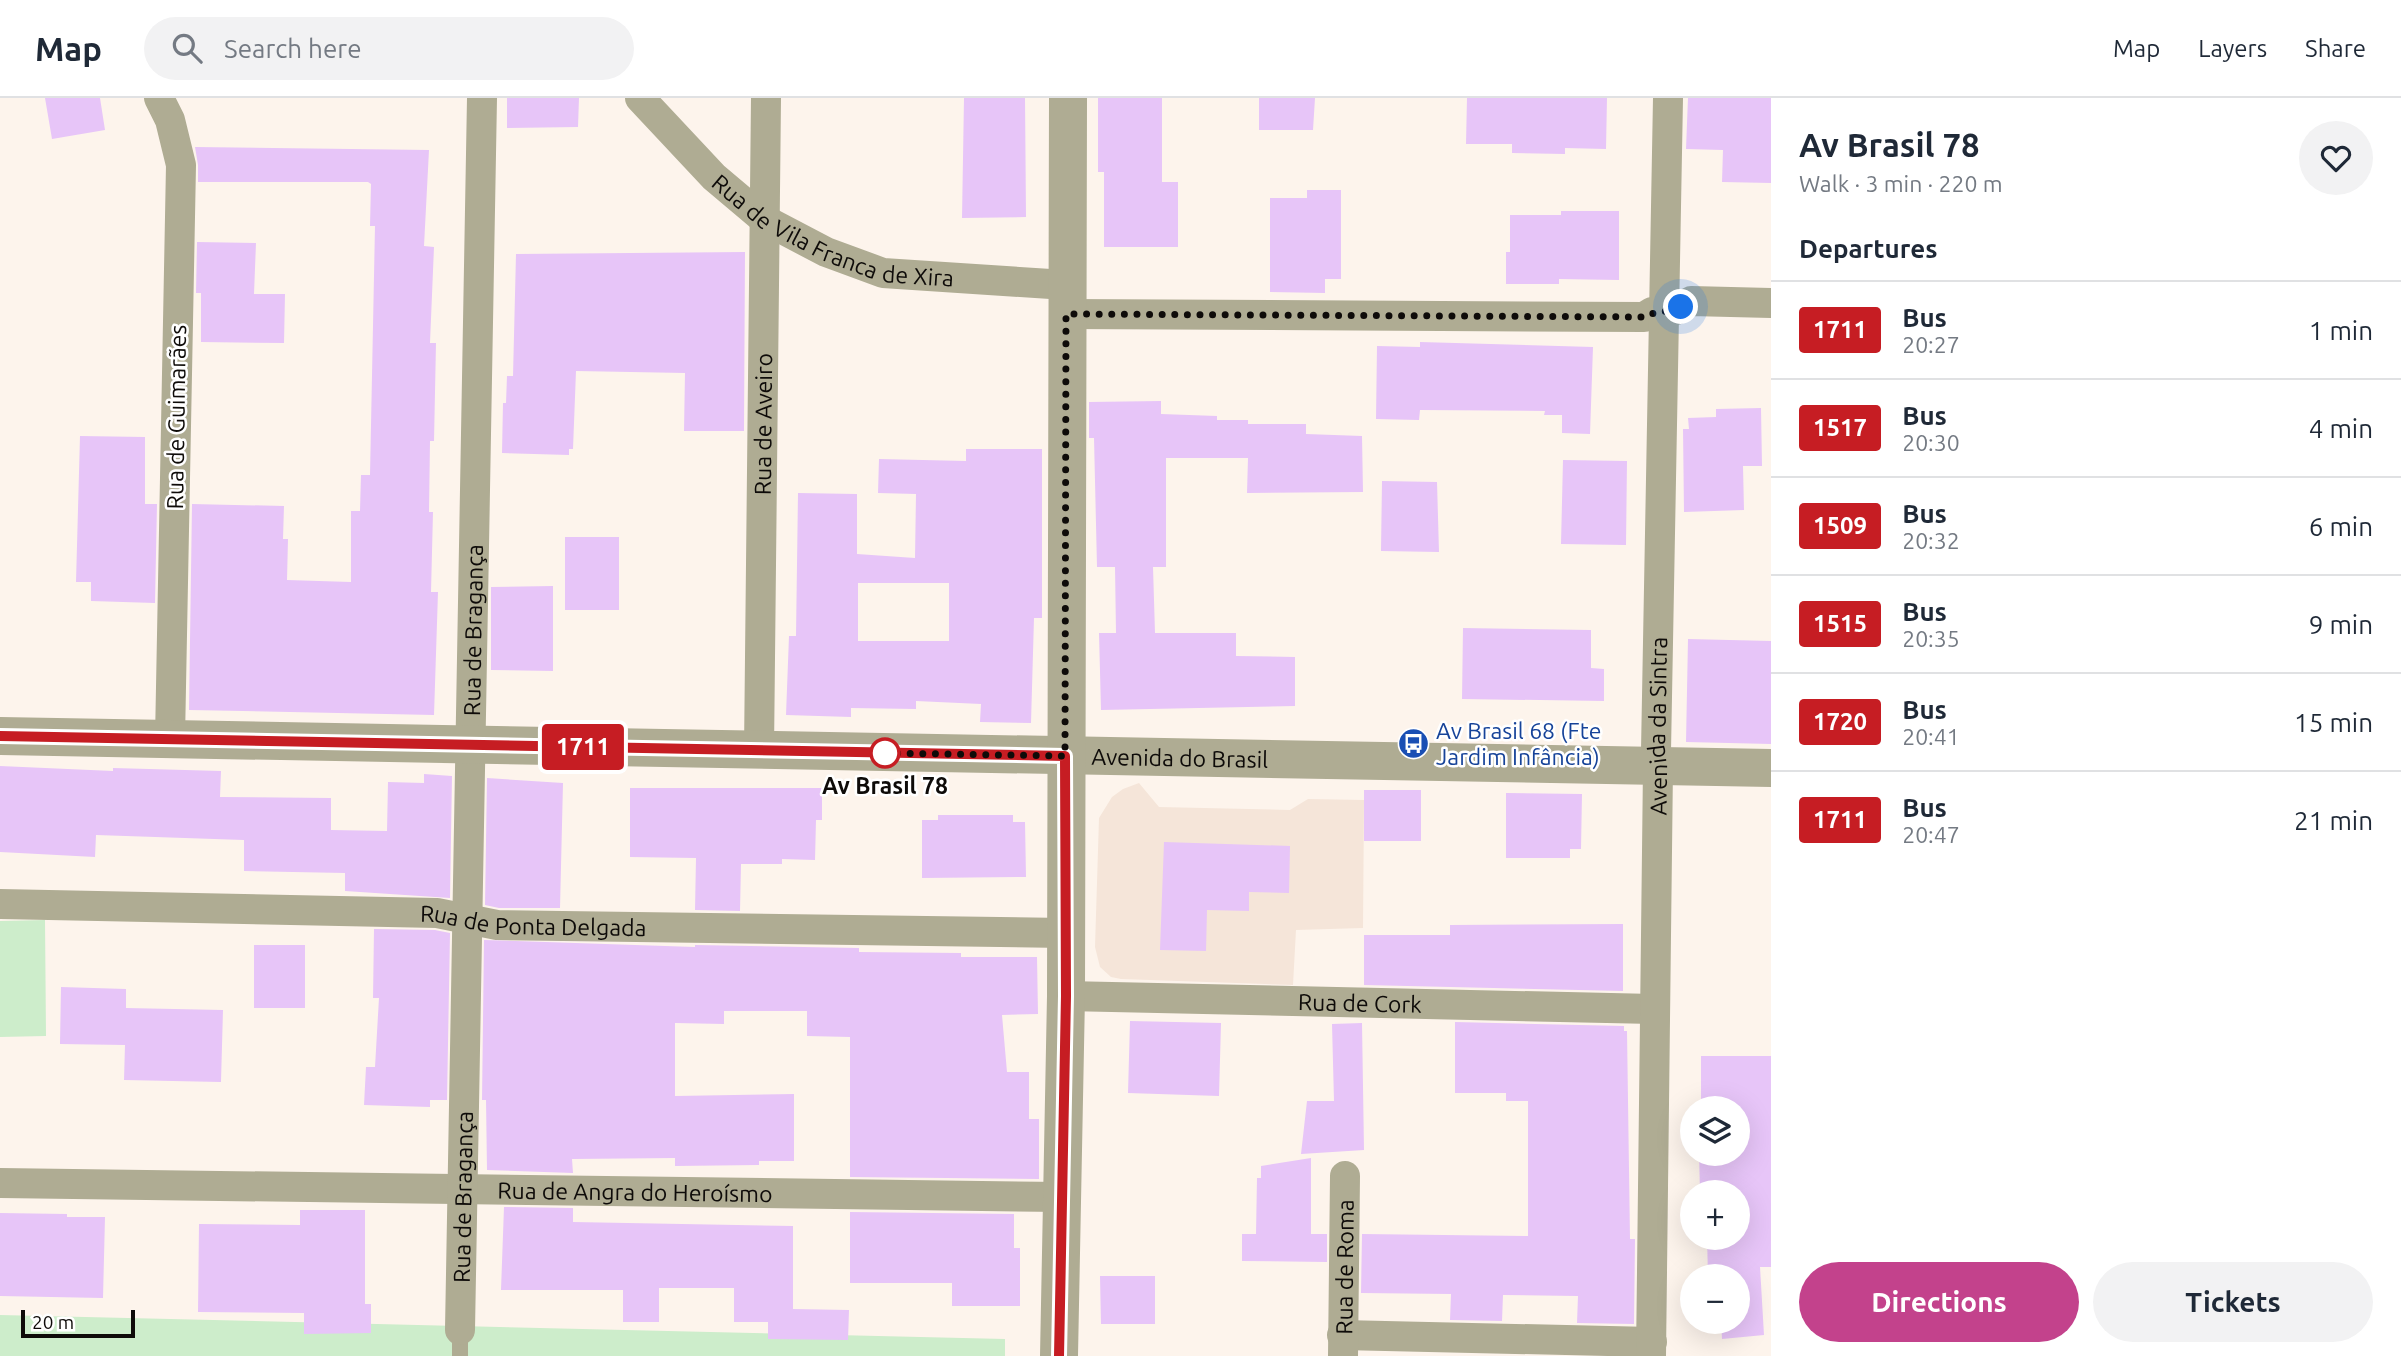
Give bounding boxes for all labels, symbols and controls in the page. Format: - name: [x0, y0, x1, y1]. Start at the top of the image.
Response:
- search box: [144, 17, 634, 80]
- icon: search: [168, 29, 206, 67]
- text: Map: [35, 30, 102, 67]
- text: Search here: [224, 34, 362, 63]
- text: Map: [2113, 35, 2160, 62]
- text: Layers: [2198, 35, 2267, 62]
- text: Share: [2305, 35, 2366, 62]
- button: heart: [2299, 121, 2373, 195]
- text: Av Brasil 78: [1799, 126, 1980, 163]
- street label: Rua de Vila Franca de Xira: [708, 169, 955, 290]
- text: Walk · 3 min · 220 m: [1799, 171, 2003, 196]
- text: Departures: [1799, 234, 1937, 263]
- your location: [1663, 289, 1698, 324]
- text: Bus: [1902, 303, 1947, 332]
- text: 1711: [1813, 316, 1867, 343]
- text: 1 min: [2309, 316, 2373, 345]
- street label: Rua de Guimarães: [162, 324, 190, 510]
- text: 20:27: [1902, 332, 1960, 357]
- street label: Rua de Aveiro: [749, 353, 776, 495]
- text: Bus: [1902, 401, 1947, 430]
- text: 1517: [1813, 414, 1867, 441]
- text: 4 min: [2309, 414, 2373, 443]
- text: 20:30: [1902, 430, 1960, 455]
- text: Bus: [1902, 499, 1947, 528]
- text: 1509: [1813, 512, 1867, 539]
- text: 6 min: [2309, 512, 2373, 541]
- text: 20:32: [1902, 528, 1960, 553]
- street label: Rua de Bragança: [458, 544, 487, 716]
- text: Bus: [1902, 597, 1947, 626]
- text: 1515: [1813, 610, 1867, 637]
- text: 9 min: [2309, 610, 2373, 639]
- text: 20:35: [1902, 626, 1960, 651]
- street label: Avenida da Sintra: [1643, 637, 1671, 816]
- text: Bus: [1902, 695, 1947, 724]
- text: 1720: [1813, 708, 1867, 735]
- text: 15 min: [2294, 708, 2373, 737]
- place label: Av Brasil 68 (Fte Jardim Infância): [1436, 718, 1601, 770]
- line badge: 1711: [534, 724, 632, 770]
- text: 20:41: [1902, 724, 1960, 749]
- bus stop icon: Av Brasil 68 (Fte Jardim Infância): [1396, 726, 1430, 760]
- text: 1711: [556, 733, 610, 760]
- marker: Av Brasil 78: [870, 738, 900, 768]
- street label: Avenida do Brasil: [1091, 743, 1268, 771]
- place label: Av Brasil 78: [822, 773, 948, 798]
- text: Bus: [1902, 793, 1947, 822]
- text: 1711: [1813, 806, 1867, 833]
- text: 21 min: [2294, 806, 2373, 835]
- text: 20:47: [1902, 822, 1960, 847]
- street label: Rua de Ponta Delgada: [420, 900, 647, 940]
- street label: Rua de Cork: [1298, 989, 1423, 1016]
- map controls: [1680, 1096, 1750, 1334]
- button: layers: [1680, 1096, 1750, 1166]
- street label: Rua de Bragança: [448, 1111, 476, 1283]
- street label: Rua de Angra do Heroísmo: [497, 1177, 773, 1206]
- button: +: [1680, 1180, 1750, 1250]
- street label: Rua de Roma: [1331, 1199, 1357, 1335]
- button: Directions: [1799, 1262, 2079, 1342]
- button: Tickets: [2093, 1262, 2373, 1342]
- button: −: [1680, 1264, 1750, 1334]
- scale bar: [21, 1307, 135, 1339]
- text: 20 m: [32, 1311, 74, 1333]

